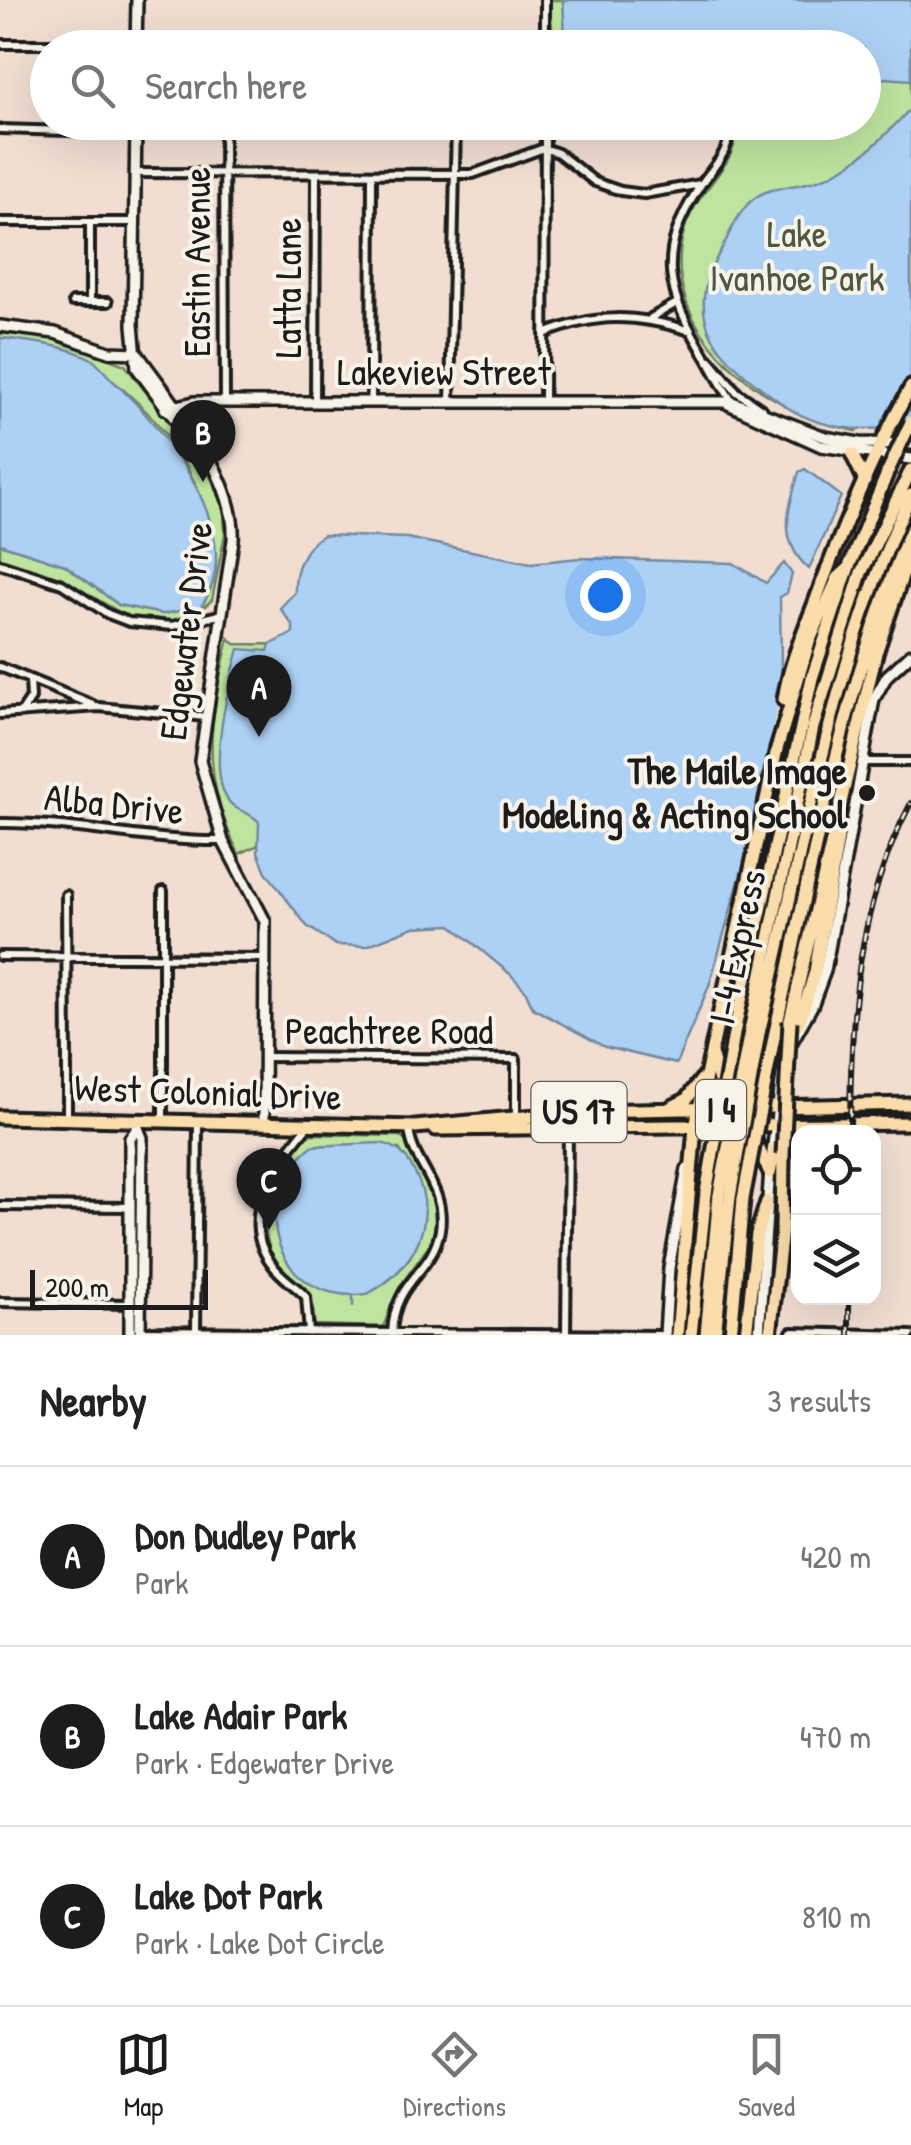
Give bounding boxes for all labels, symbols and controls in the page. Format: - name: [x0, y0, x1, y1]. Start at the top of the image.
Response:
- search box: [30, 30, 881, 140]
- icon: search: [65, 58, 120, 113]
- text: Search here: [145, 59, 307, 111]
- street label: Eastin Avenue: [170, 167, 222, 357]
- park label: Lake Ivanhoe Park: [710, 207, 885, 303]
- street label: Latta Lane: [261, 218, 313, 358]
- street label: Lakeview Street: [337, 345, 552, 397]
- pin: B: [170, 400, 236, 482]
- street label: Edgewater Drive: [146, 519, 224, 743]
- your location: [580, 570, 631, 621]
- pin: A: [226, 654, 292, 737]
- place label: The Maile Image Modeling & Acting School: [502, 744, 848, 841]
- street label: Alba Drive: [42, 770, 186, 836]
- marker: The Maile Image Modeling & Acting School: [856, 782, 878, 804]
- street label: I-4 Express: [694, 865, 778, 1029]
- street label: Peachtree Road: [285, 1004, 493, 1056]
- street label: West Colonial Drive: [73, 1060, 343, 1122]
- road number: I 4: [696, 1080, 746, 1140]
- road number: US 17: [532, 1082, 626, 1142]
- map controls: [791, 1125, 881, 1305]
- button: locate: [791, 1125, 881, 1215]
- pin: C: [236, 1148, 302, 1230]
- button: layers: [791, 1215, 881, 1305]
- scale bar: [30, 1265, 208, 1310]
- text: 200 m: [45, 1268, 109, 1306]
- text: Nearby: [40, 1372, 147, 1429]
- text: 3 results: [767, 1379, 871, 1422]
- text: Don Dudley Park: [135, 1509, 356, 1561]
- text: A: [65, 1535, 80, 1578]
- text: 420 m: [801, 1535, 871, 1578]
- text: Park: [135, 1561, 189, 1604]
- text: Lake Adair Park: [135, 1689, 347, 1741]
- text: B: [64, 1715, 81, 1758]
- text: 470 m: [800, 1715, 871, 1758]
- text: Park · Edgewater Drive: [135, 1741, 394, 1784]
- text: Lake Dot Park: [135, 1869, 322, 1921]
- text: C: [64, 1895, 81, 1938]
- text: 810 m: [802, 1895, 871, 1938]
- text: Park · Lake Dot Circle: [135, 1921, 385, 1964]
- tab: Map: [116, 2027, 171, 2125]
- tab: Directions: [403, 2027, 506, 2125]
- tab: Saved: [738, 2027, 795, 2125]

